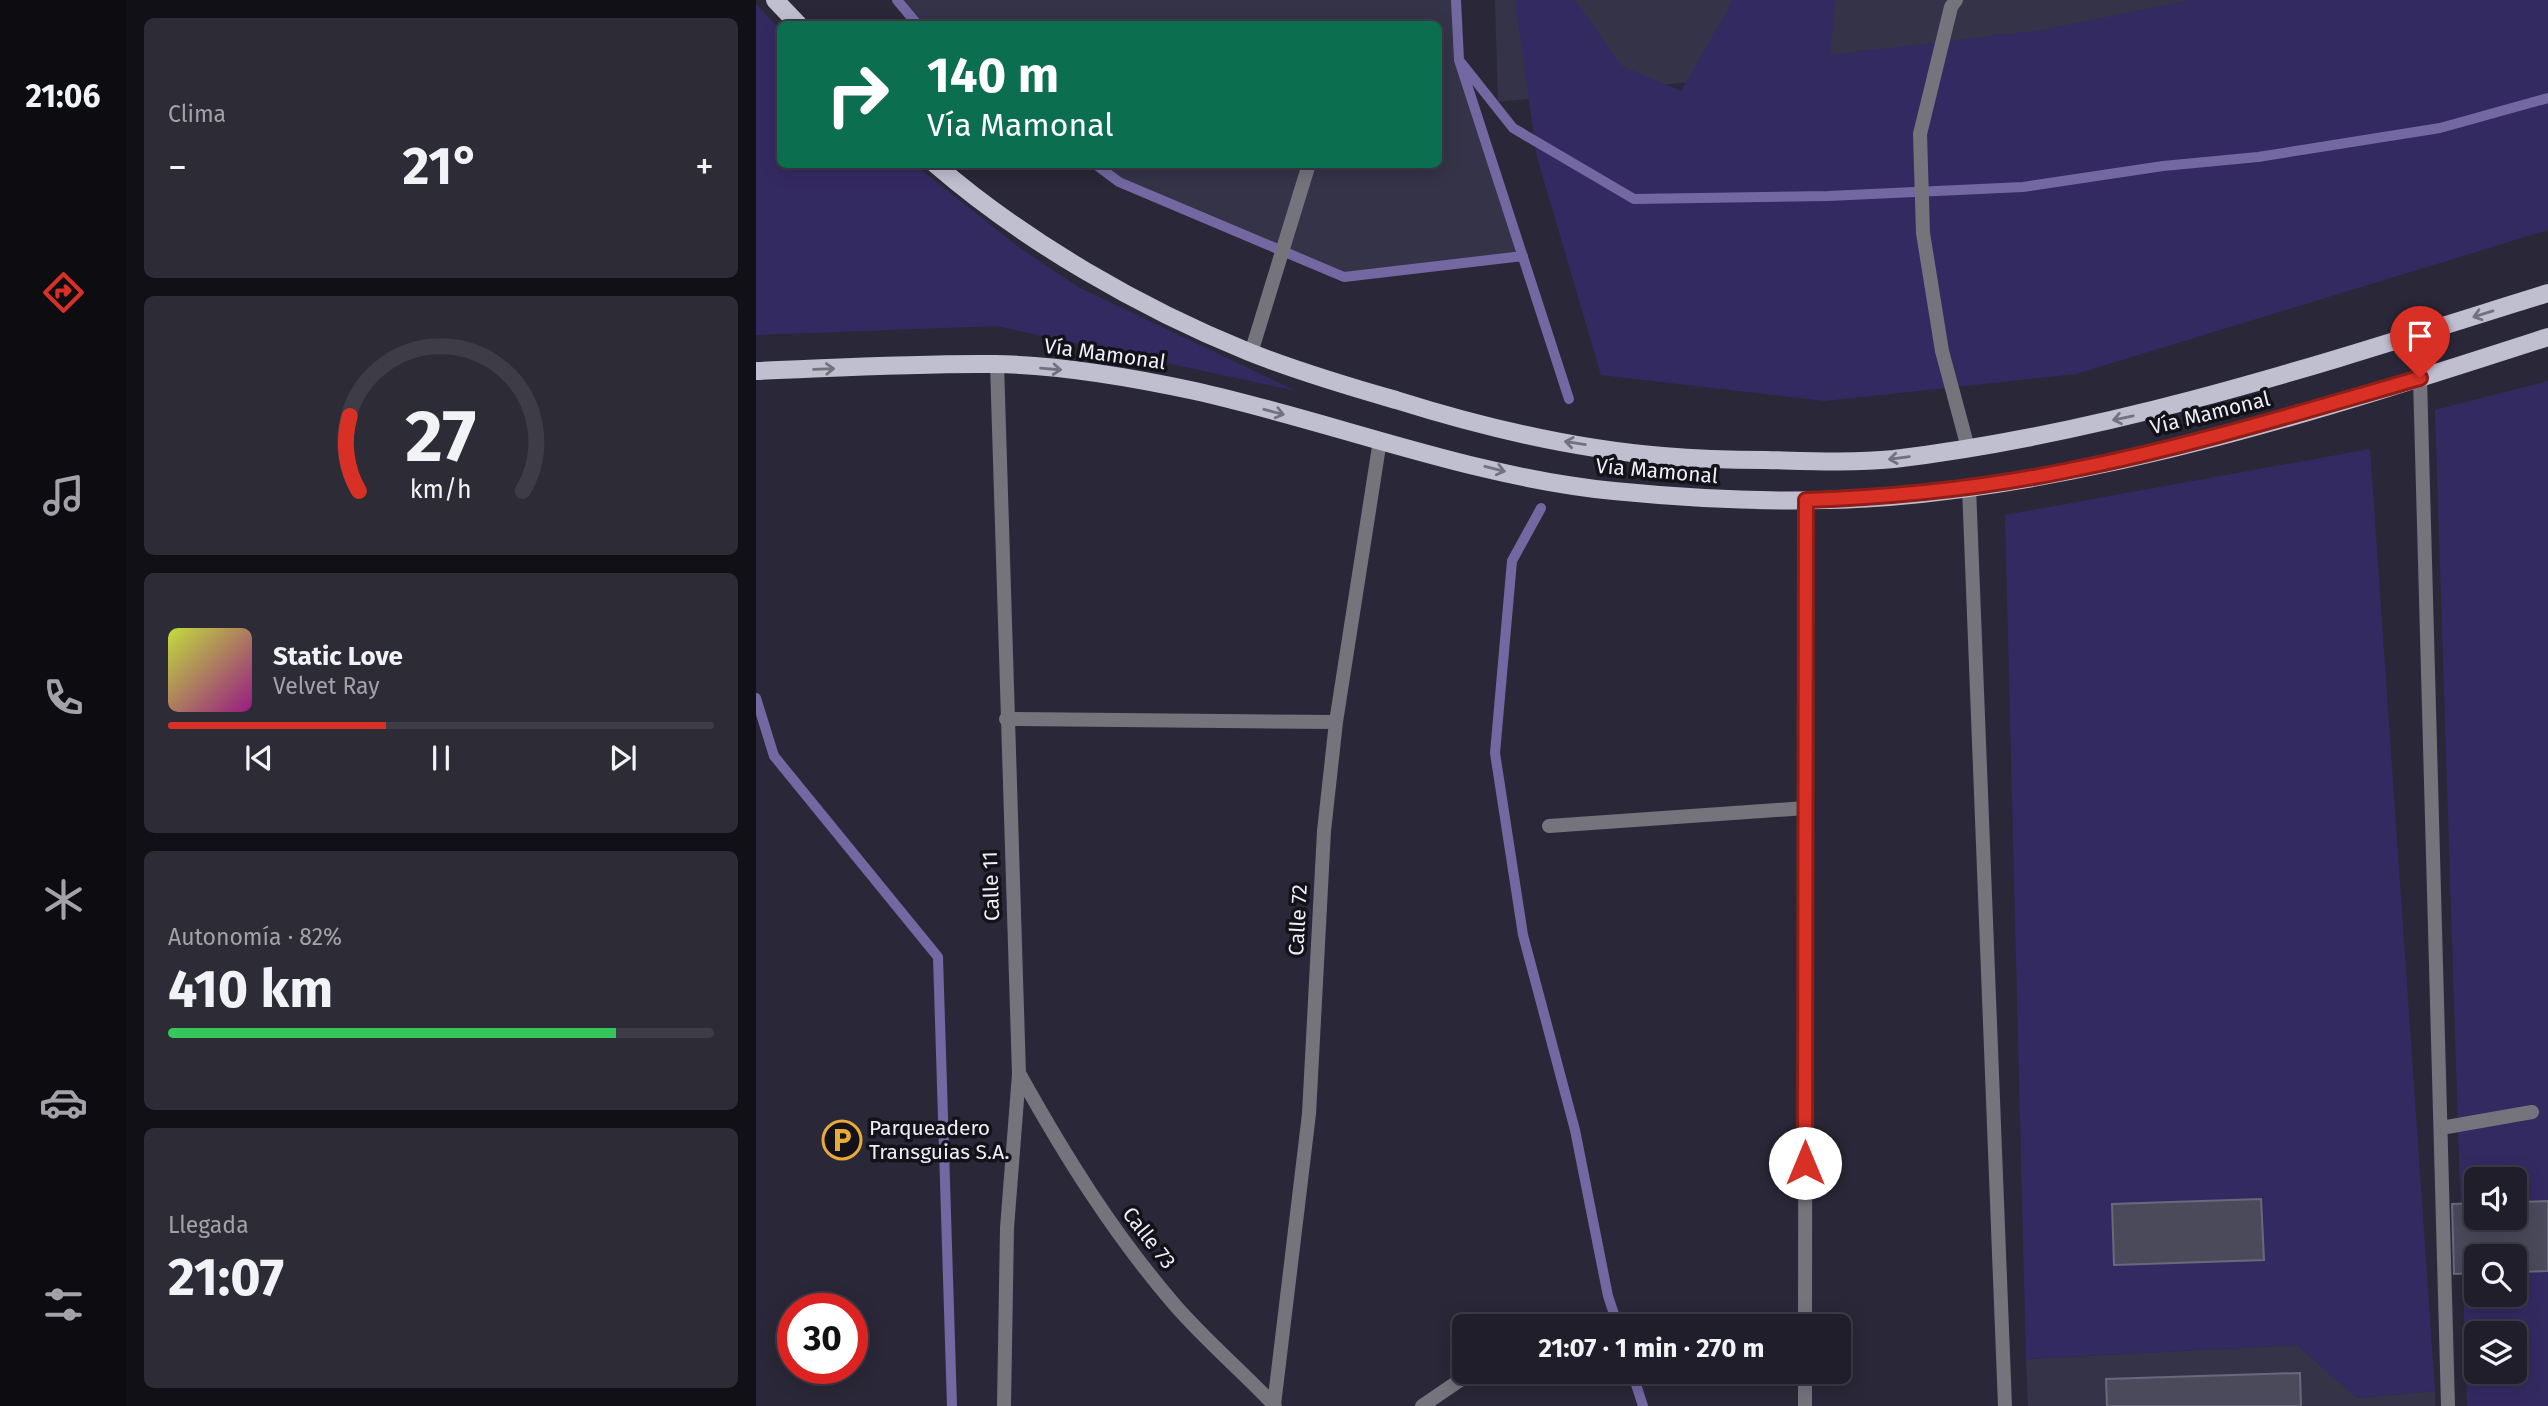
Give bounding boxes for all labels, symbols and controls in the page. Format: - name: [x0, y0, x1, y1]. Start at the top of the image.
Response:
- text: 140 m: [927, 46, 1059, 105]
- icon: right: [812, 49, 903, 140]
- text: 21:06: [25, 77, 101, 115]
- text: Clima: [168, 100, 226, 128]
- text: Vía Mamonal: [927, 106, 1114, 144]
- text: 21°: [403, 135, 480, 198]
- text: −: [168, 144, 187, 190]
- text: +: [695, 144, 714, 190]
- icon: directions: [39, 268, 88, 317]
- pin: [2390, 306, 2450, 378]
- one-way arrow: [2472, 308, 2494, 321]
- icon: arrive: [2401, 317, 2439, 355]
- street label: Vía Mamonal: [1043, 333, 1167, 375]
- one-way arrow: [812, 362, 835, 375]
- one-way arrow: [1040, 363, 1062, 376]
- street label: Vía Mamonal: [2147, 386, 2273, 440]
- text: 27: [406, 394, 476, 481]
- one-way arrow: [1263, 406, 1285, 419]
- one-way arrow: [2112, 411, 2135, 425]
- one-way arrow: [1564, 436, 1587, 449]
- one-way arrow: [1888, 451, 1911, 464]
- street label: Vía Mamonal: [1595, 453, 1719, 489]
- one-way arrow: [1483, 463, 1505, 476]
- icon: music: [39, 471, 88, 520]
- text: km/h: [410, 475, 472, 505]
- text: Static Love: [273, 641, 403, 672]
- text: Velvet Ray: [273, 672, 380, 700]
- icon: phone: [39, 673, 88, 722]
- icon: previous: [240, 739, 278, 777]
- icon: pause: [422, 739, 460, 777]
- icon: next: [604, 739, 642, 777]
- street label: Calle 11: [977, 851, 1005, 921]
- icon: climate: [39, 875, 88, 924]
- street label: Calle 72: [1283, 884, 1313, 956]
- text: Autonomía · 82%: [168, 923, 342, 951]
- text: 410 km: [168, 958, 333, 1021]
- icon: car: [39, 1078, 88, 1127]
- place label: Parqueadero Transguias S.A.: [869, 1115, 1009, 1165]
- parking icon: Parqueadero Transguias S.A.: [821, 1119, 863, 1161]
- position arrow: [1768, 1126, 1842, 1200]
- map controls: [2464, 1167, 2527, 1384]
- button: sound: [2464, 1167, 2527, 1230]
- street label: Calle 73: [1117, 1202, 1181, 1274]
- text: Llegada: [168, 1211, 249, 1239]
- button: search: [2464, 1244, 2527, 1307]
- text: 21:07: [168, 1246, 284, 1309]
- icon: filters: [39, 1280, 88, 1329]
- speed limit sign: 30: [777, 1293, 868, 1384]
- button: layers: [2464, 1321, 2527, 1384]
- text: 21:07 · 1 min · 270 m: [1538, 1333, 1765, 1364]

